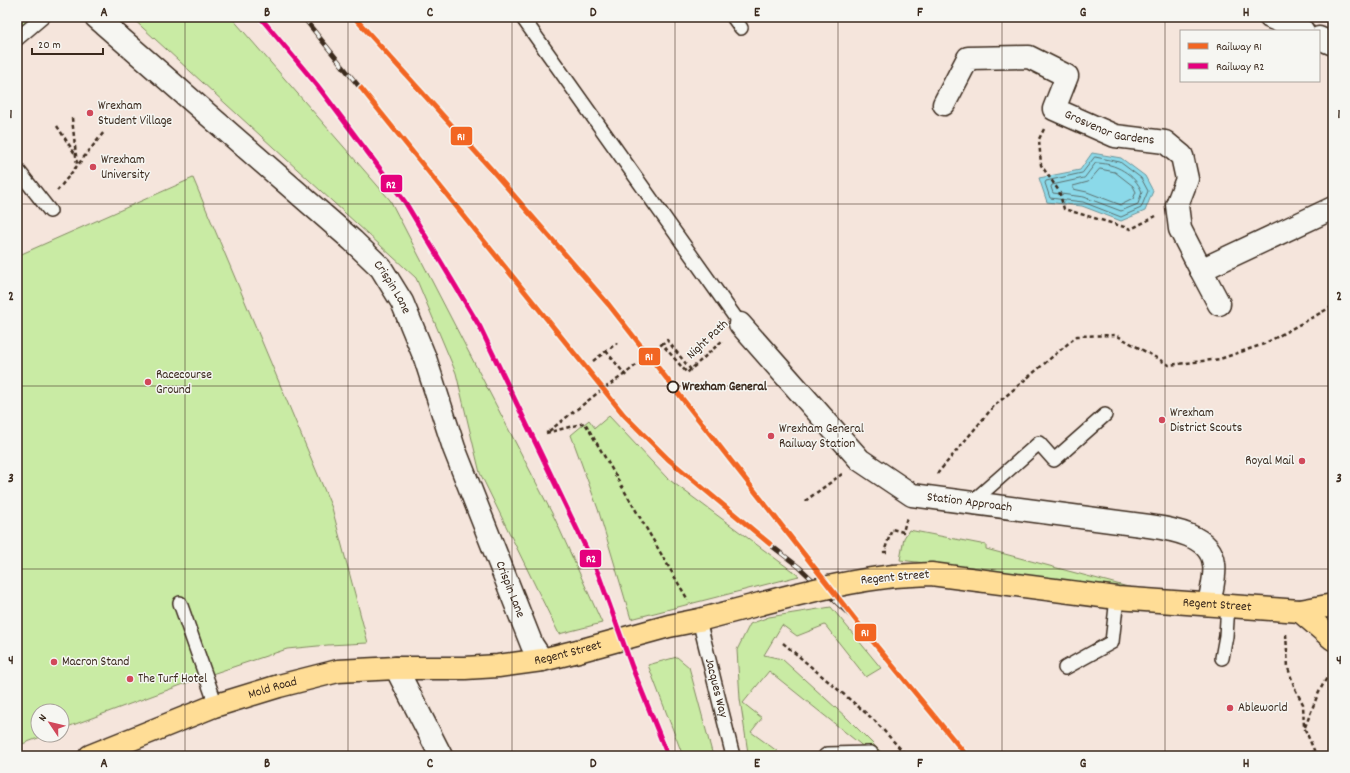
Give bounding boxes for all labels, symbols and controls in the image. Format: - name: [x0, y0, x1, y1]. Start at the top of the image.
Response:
- text: A: [100, 4, 108, 23]
- text: B: [264, 4, 270, 23]
- text: C: [427, 4, 434, 23]
- text: D: [590, 4, 597, 23]
- text: E: [754, 4, 761, 23]
- text: F: [917, 4, 923, 23]
- text: G: [1080, 4, 1087, 23]
- text: H: [1243, 4, 1250, 23]
- scale bar: [32, 30, 103, 56]
- legend: [1180, 30, 1320, 82]
- text: 20 m: [38, 37, 61, 54]
- text: Railway R1: [1216, 39, 1262, 56]
- text: Railway R2: [1216, 59, 1265, 76]
- place label: Wrexham Student Village: [98, 97, 172, 131]
- street label: Grosvenor Gardens: [1061, 105, 1155, 150]
- text: 1: [10, 106, 13, 125]
- text: 1: [1338, 106, 1341, 125]
- marker: Wrexham Student Village: [85, 108, 95, 118]
- line badge: R1: [450, 126, 473, 146]
- text: R1: [457, 130, 465, 146]
- place label: Wrexham University: [101, 151, 150, 185]
- marker: Wrexham University: [88, 162, 98, 172]
- line badge: R2: [380, 174, 403, 193]
- text: R2: [386, 178, 396, 194]
- street label: Crispin Lane: [369, 256, 415, 317]
- text: 2: [8, 288, 14, 307]
- text: 2: [1336, 288, 1342, 307]
- street label: Night Path: [683, 316, 733, 364]
- line badge: R1: [638, 347, 661, 366]
- text: R1: [645, 350, 653, 366]
- place label: Racecourse Ground: [156, 366, 212, 400]
- marker: Racecourse Ground: [143, 377, 153, 387]
- place label: Wrexham General: [682, 378, 768, 397]
- marker: Wrexham General: [666, 380, 680, 394]
- place label: Wrexham District Scouts: [1170, 404, 1242, 438]
- marker: Wrexham District Scouts: [1157, 415, 1167, 425]
- place label: Wrexham General Railway Station: [779, 420, 864, 454]
- marker: Wrexham General Railway Station: [766, 431, 776, 441]
- place label: Royal Mail: [1245, 452, 1294, 471]
- marker: Royal Mail: [1297, 456, 1307, 466]
- text: 3: [8, 470, 14, 489]
- text: 3: [1336, 470, 1342, 489]
- street label: Station Approach: [926, 488, 1013, 517]
- line badge: R2: [579, 549, 602, 568]
- text: R2: [586, 552, 596, 568]
- street label: Crispin Lane: [490, 558, 530, 621]
- street label: Regent Street: [860, 566, 930, 590]
- street label: Regent Street: [1182, 593, 1252, 617]
- line badge: R1: [854, 623, 877, 642]
- text: R1: [861, 626, 869, 642]
- street label: Regent Street: [533, 635, 604, 670]
- text: 4: [8, 652, 14, 671]
- text: 4: [1336, 652, 1342, 671]
- place label: Macron Stand: [62, 653, 129, 672]
- street label: Jacques Way: [699, 656, 733, 720]
- marker: Macron Stand: [49, 657, 59, 667]
- place label: The Turf Hotel: [138, 670, 207, 689]
- street label: Mold Road: [246, 672, 299, 704]
- marker: The Turf Hotel: [125, 674, 135, 684]
- place label: Ableworld: [1238, 699, 1288, 718]
- north arrow: [30, 703, 70, 743]
- marker: Ableworld: [1225, 703, 1235, 713]
- text: N: [35, 711, 52, 725]
- text: A: [100, 755, 108, 773]
- text: B: [264, 755, 270, 773]
- text: C: [427, 755, 434, 773]
- text: D: [590, 755, 597, 773]
- text: E: [754, 755, 761, 773]
- text: F: [917, 755, 923, 773]
- text: G: [1080, 755, 1087, 773]
- text: H: [1243, 755, 1250, 773]

